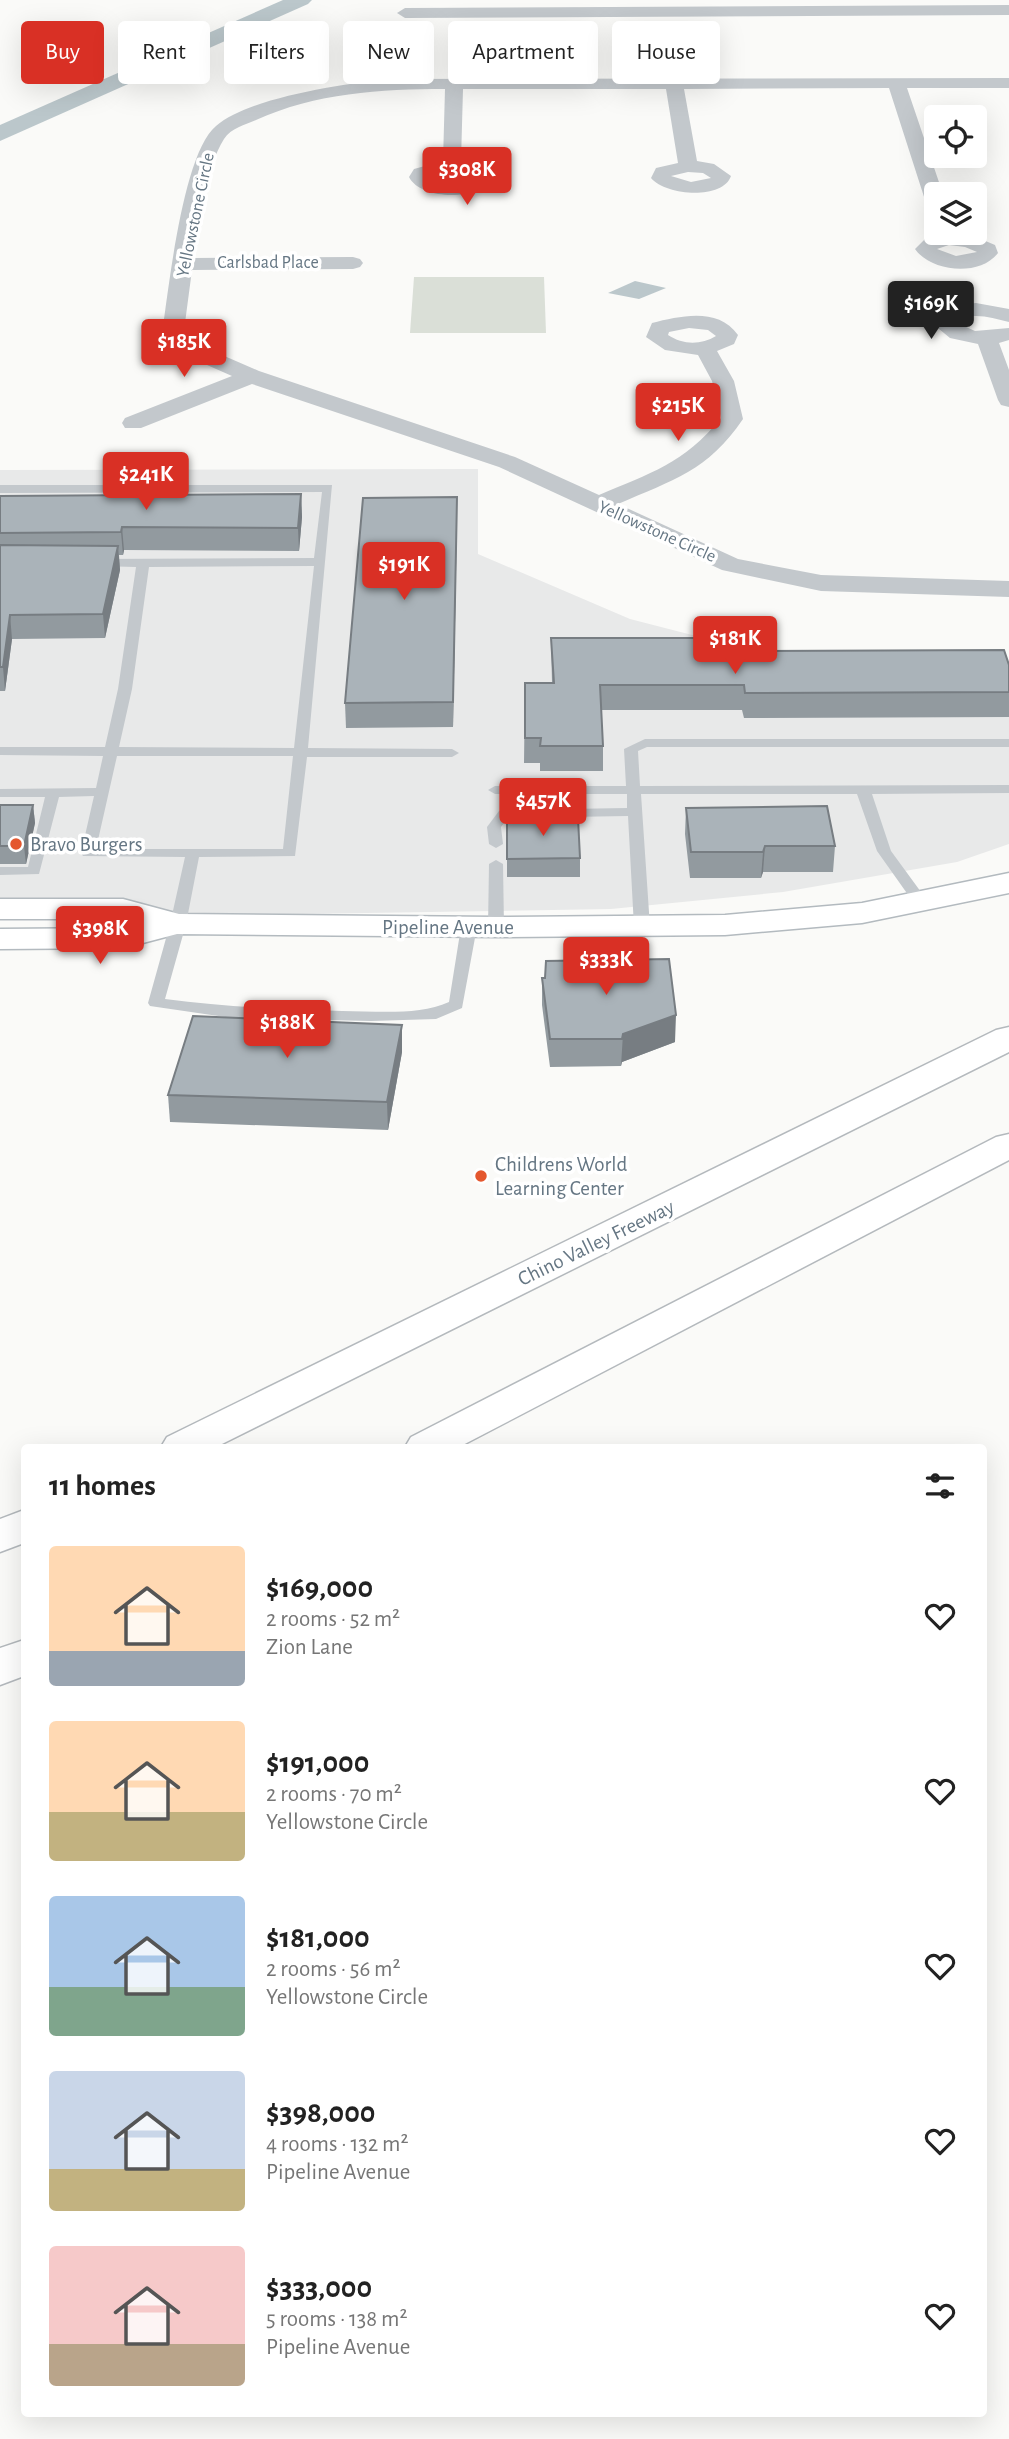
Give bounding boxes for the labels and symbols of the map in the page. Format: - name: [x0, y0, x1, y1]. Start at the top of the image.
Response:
- pin: $308K: [418, 148, 516, 207]
- street label: Yellowstone Circle: [174, 151, 218, 279]
- street label: Carlsbad Place: [217, 254, 319, 272]
- pin: $169K: [882, 282, 980, 341]
- pin: $185K: [135, 320, 233, 379]
- pin: $215K: [629, 384, 727, 443]
- pin: $241K: [97, 452, 195, 512]
- street label: Yellowstone Circle: [595, 498, 719, 566]
- pin: $191K: [355, 542, 453, 602]
- pin: $181K: [686, 616, 784, 676]
- pin: $457K: [494, 778, 592, 838]
- place label: Bravo Burgers: [30, 834, 142, 855]
- marker: Bravo Burgers: [8, 836, 24, 852]
- pin: $398K: [51, 906, 149, 966]
- street label: Pipeline Avenue: [382, 917, 514, 938]
- pin: $333K: [557, 937, 655, 997]
- pin: $188K: [238, 1000, 336, 1060]
- place label: Childrens World Learning Center: [495, 1154, 627, 1199]
- marker: Childrens World Learning Center: [473, 1168, 489, 1184]
- street label: Chino Valley Freeway: [515, 1196, 678, 1290]

